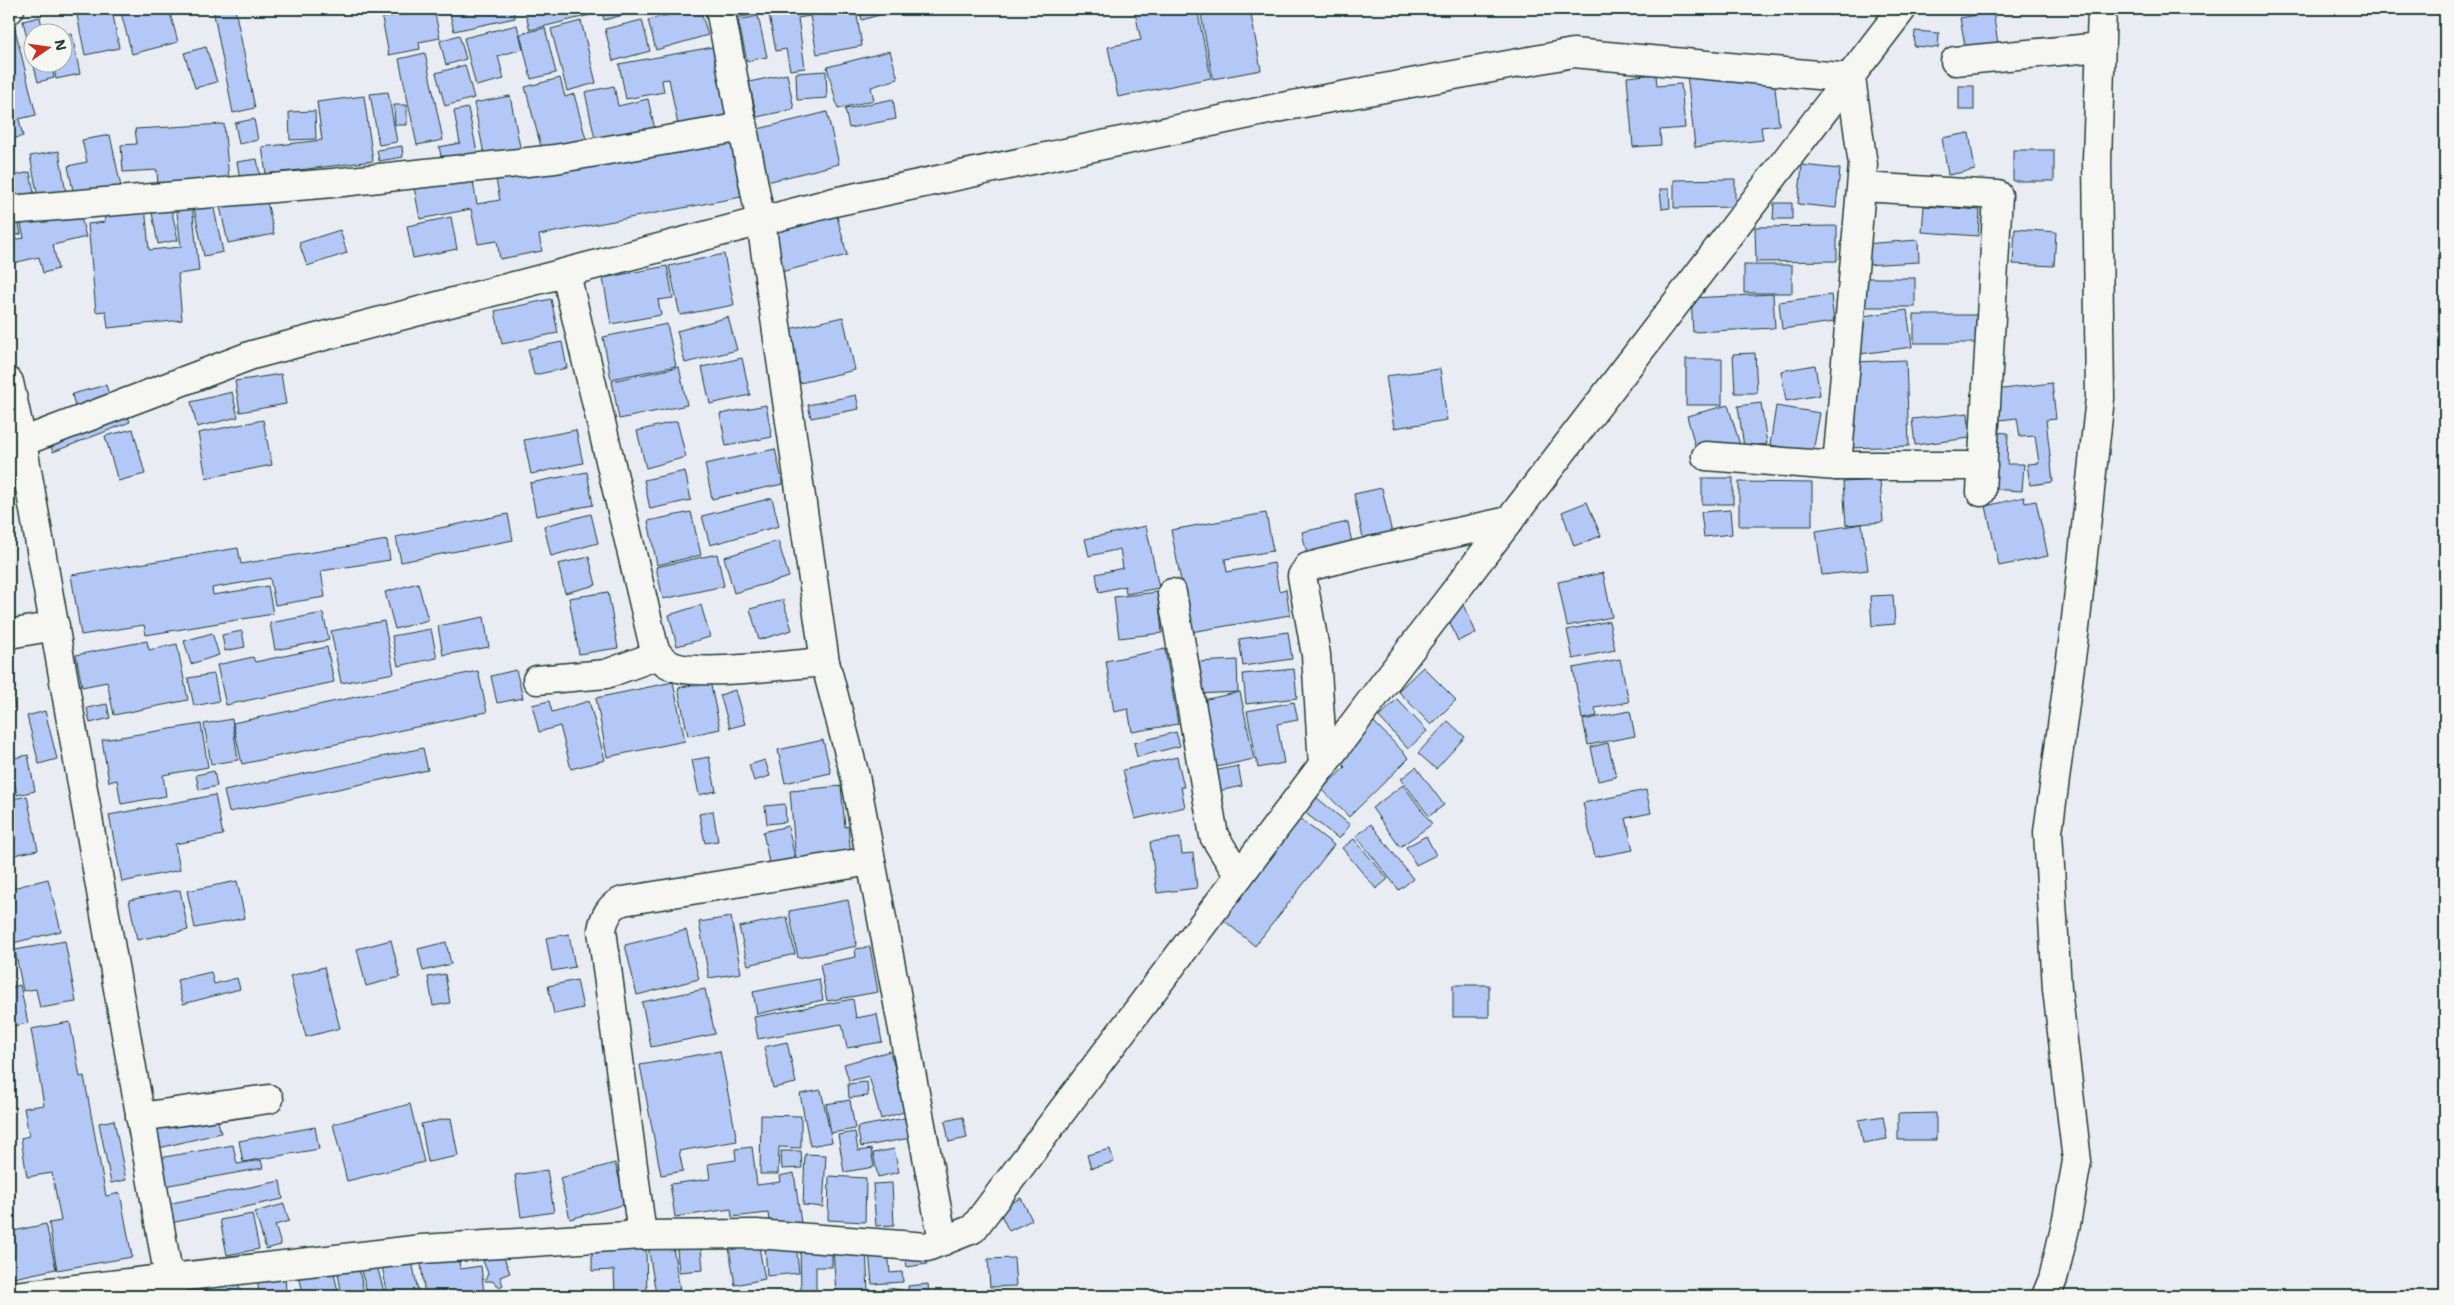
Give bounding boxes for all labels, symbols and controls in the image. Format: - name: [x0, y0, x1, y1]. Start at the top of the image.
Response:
- north arrow: [22, 22, 72, 72]
- text: N: [51, 38, 71, 53]

